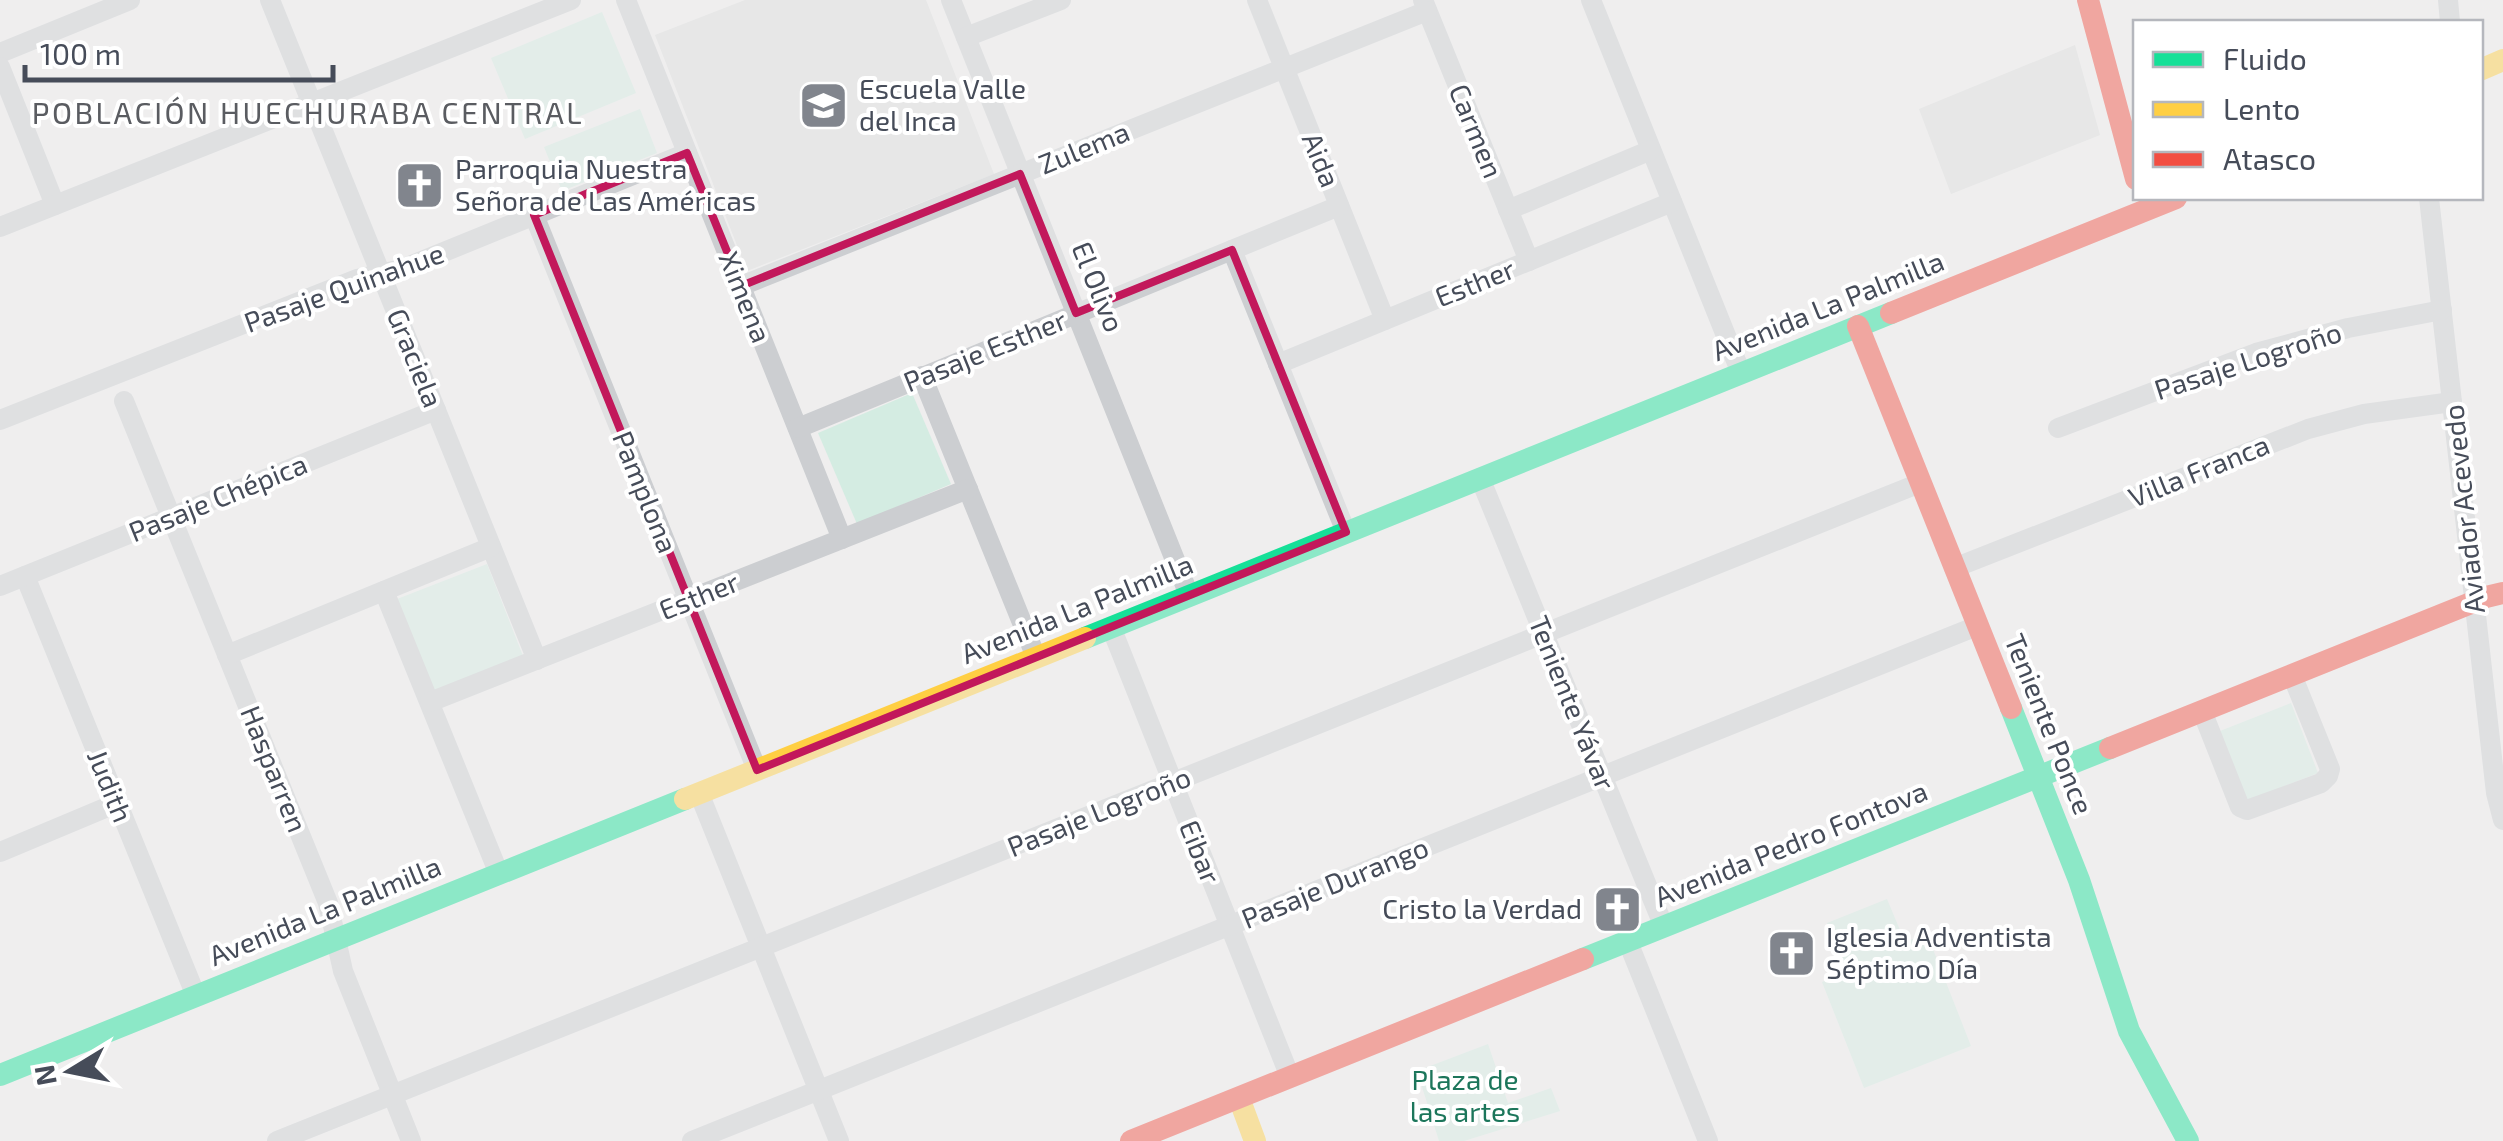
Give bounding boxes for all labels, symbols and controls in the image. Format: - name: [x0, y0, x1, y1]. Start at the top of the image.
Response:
- scale bar: [25, 20, 332, 82]
- legend: [2133, 20, 2483, 200]
- text: 100 m: [40, 35, 121, 71]
- text: Fluido: [2223, 40, 2307, 76]
- place label: Escuela Valle del Inca: [859, 71, 1026, 137]
- school or university icon: Escuela Valle del Inca: [798, 79, 850, 131]
- street label: Carmen: [1443, 79, 1511, 183]
- text: Lento: [2223, 90, 2300, 126]
- district label: POBLACIÓN HUECHURABA CENTRAL: [32, 94, 584, 130]
- street label: Zulema: [1033, 114, 1134, 181]
- street label: Aida: [1296, 127, 1348, 192]
- text: Atasco: [2223, 140, 2316, 176]
- place label: Parroquia Nuestra Señora de Las Américas: [455, 151, 756, 217]
- church icon: Parroquia Nuestra Señora de Las Américas: [394, 159, 446, 211]
- street label: Pasaje Quinahue: [239, 235, 448, 339]
- street label: El Olivo: [1066, 237, 1132, 337]
- street label: Avenida La Palmilla: [1707, 243, 1949, 367]
- street label: Ximena: [712, 246, 780, 347]
- street label: Esther: [1430, 251, 1520, 313]
- street label: Pasaje Esther: [898, 302, 1071, 398]
- street label: Graciela: [381, 303, 451, 412]
- street label: Pasaje Logroño: [2150, 314, 2345, 406]
- street label: Aviador Acevedo: [2435, 403, 2491, 615]
- street label: Pamplona: [606, 426, 686, 558]
- street label: Villa Franca: [2123, 426, 2274, 514]
- street label: Pasaje Chépica: [124, 446, 312, 548]
- street label: Avenida La Palmilla: [956, 546, 1198, 670]
- street label: Esther: [654, 564, 744, 626]
- street label: Teniente Yávar: [1523, 611, 1623, 795]
- street label: Teniente Ponce: [1998, 628, 2102, 819]
- street label: Hasparren: [234, 700, 316, 837]
- street label: Judith: [81, 744, 141, 827]
- street label: Pasaje Logroño: [1002, 759, 1195, 863]
- street label: Avenida Pedro Fontova: [1649, 773, 1932, 913]
- street label: Eibar: [1173, 815, 1229, 888]
- street label: Pasaje Durango: [1236, 829, 1433, 935]
- street label: Avenida La Palmilla: [204, 848, 446, 972]
- church icon: Cristo la Verdad: [1591, 883, 1643, 935]
- place label: Cristo la Verdad: [1382, 891, 1582, 925]
- place label: Iglesia Adventista Séptimo Día: [1826, 919, 2052, 985]
- church icon: Iglesia Adventista Séptimo Día: [1765, 927, 1817, 979]
- north arrow: [20, 1021, 120, 1121]
- park label: Plaza de las artes: [1410, 1062, 1520, 1128]
- text: N: [26, 1063, 63, 1088]

